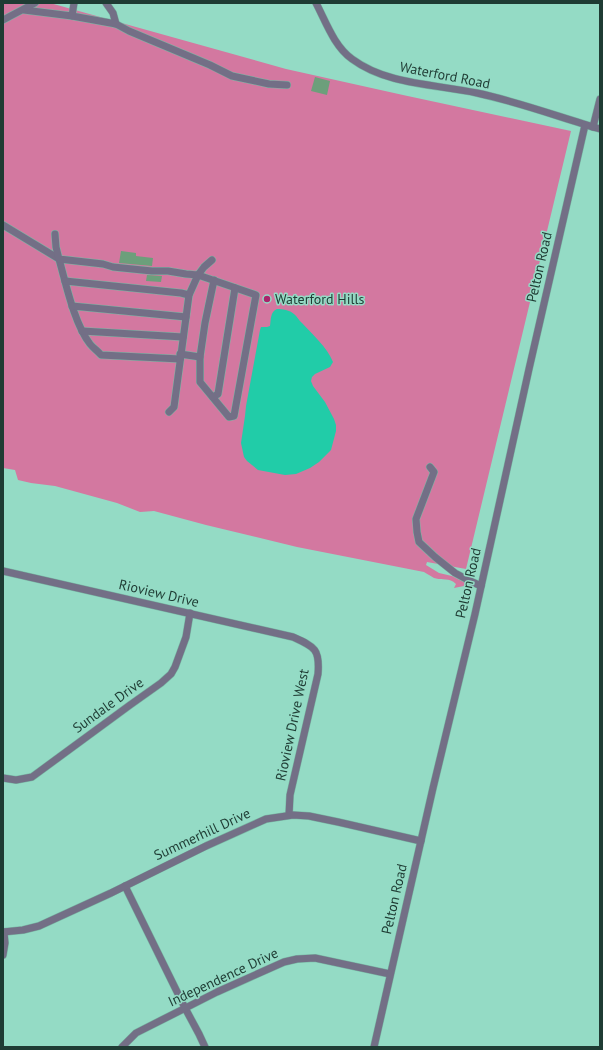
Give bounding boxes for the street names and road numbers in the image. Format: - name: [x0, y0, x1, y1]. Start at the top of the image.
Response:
- street label: Waterford Road: [398, 57, 492, 93]
- street label: Pelton Road: [522, 230, 556, 304]
- street label: Pelton Road: [451, 546, 485, 620]
- street label: Rioview Drive: [117, 575, 201, 611]
- street label: Rioview Drive West: [271, 667, 313, 783]
- street label: Sundale Drive: [69, 673, 147, 737]
- street label: Summerhill Drive: [151, 804, 253, 864]
- street label: Pelton Road: [377, 862, 411, 936]
- street label: Independence Drive: [165, 944, 281, 1010]

